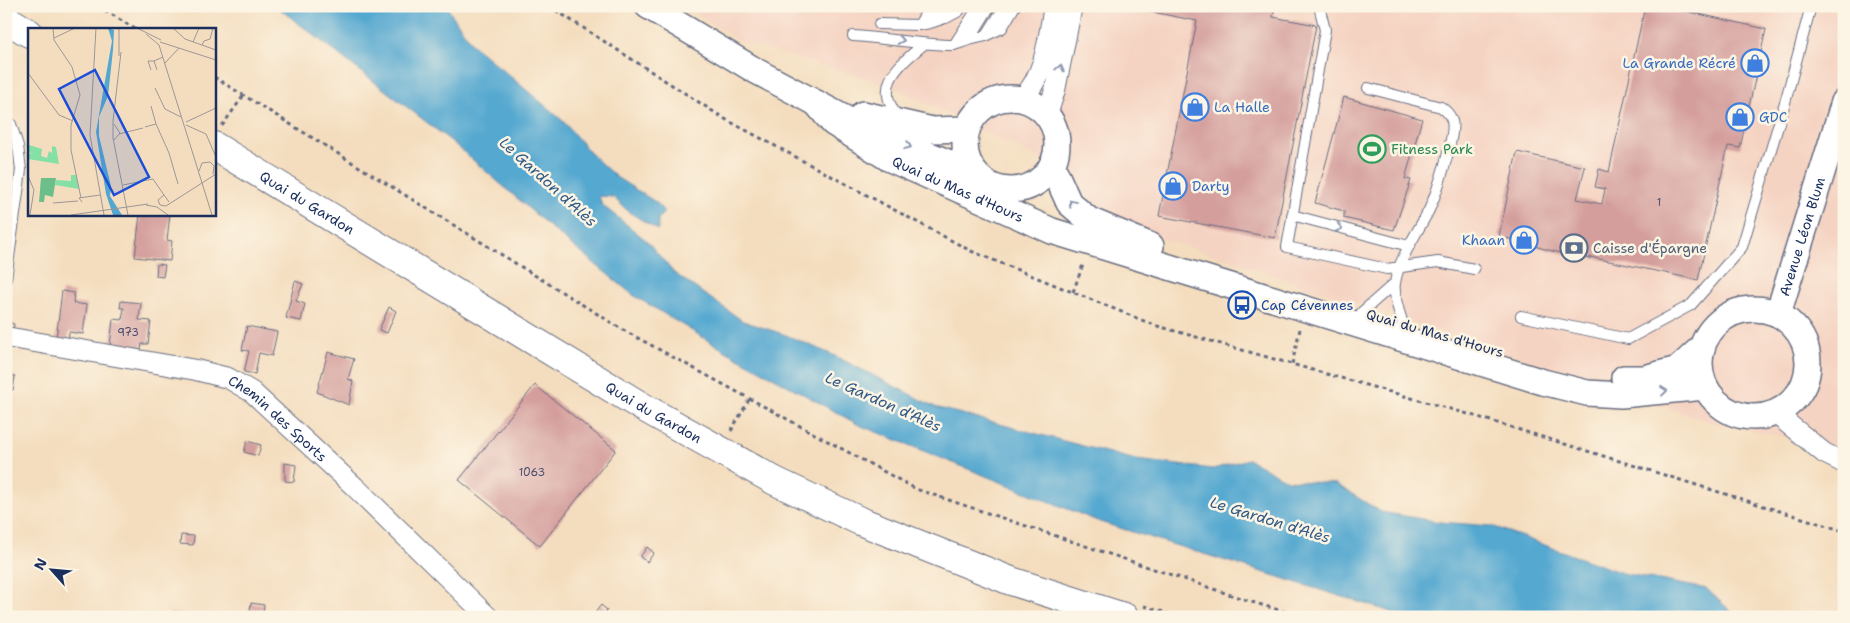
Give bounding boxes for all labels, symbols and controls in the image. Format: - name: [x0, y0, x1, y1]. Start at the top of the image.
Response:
- inset map: [28, 28, 215, 215]
- one-way arrow: [897, 35, 905, 45]
- shop icon: La Grande Récré: [1740, 48, 1770, 78]
- place label: La Grande Récré: [1622, 54, 1736, 72]
- one-way arrow: [1054, 63, 1065, 72]
- shop icon: La Halle: [1180, 92, 1210, 122]
- place label: La Halle: [1214, 98, 1270, 116]
- shop icon: GDC: [1725, 102, 1755, 132]
- place label: GDC: [1759, 108, 1787, 126]
- water label: Le Gardon d'Alès: [495, 133, 601, 231]
- sports icon: Fitness Park: [1357, 134, 1387, 164]
- one-way arrow: [903, 140, 912, 151]
- place label: Fitness Park: [1391, 140, 1473, 158]
- street label: Quai du Mas d'Hours: [889, 152, 1027, 226]
- street label: Quai du Gardon: [256, 167, 358, 239]
- shop icon: Darty: [1158, 171, 1188, 201]
- street label: Avenue Léon Blum: [1775, 175, 1829, 298]
- place label: Darty: [1192, 177, 1230, 195]
- house number: 1: [1657, 195, 1661, 210]
- one-way arrow: [1068, 200, 1077, 209]
- one-way arrow: [1335, 222, 1344, 233]
- shop icon: Khaan: [1509, 225, 1539, 255]
- place label: Khaan: [1462, 231, 1505, 249]
- bank icon: Caisse d'Épargne: [1559, 233, 1589, 263]
- place label: Caisse d'Épargne: [1593, 239, 1707, 257]
- bus stop icon: Cap Cévennes: [1227, 290, 1257, 320]
- place label: Cap Cévennes: [1261, 296, 1354, 314]
- street label: Quai du Mas d'Hours: [1364, 305, 1506, 361]
- house number: 973: [117, 325, 139, 340]
- water label: Le Gardon d'Alès: [822, 368, 944, 436]
- street label: Chemin des Sports: [225, 371, 331, 466]
- street label: Quai du Gardon: [602, 378, 705, 447]
- one-way arrow: [1661, 386, 1669, 397]
- house number: 1063: [519, 465, 545, 480]
- water label: Le Gardon d'Alès: [1207, 492, 1333, 548]
- north arrow: [28, 546, 78, 596]
- text: N: [30, 555, 51, 573]

